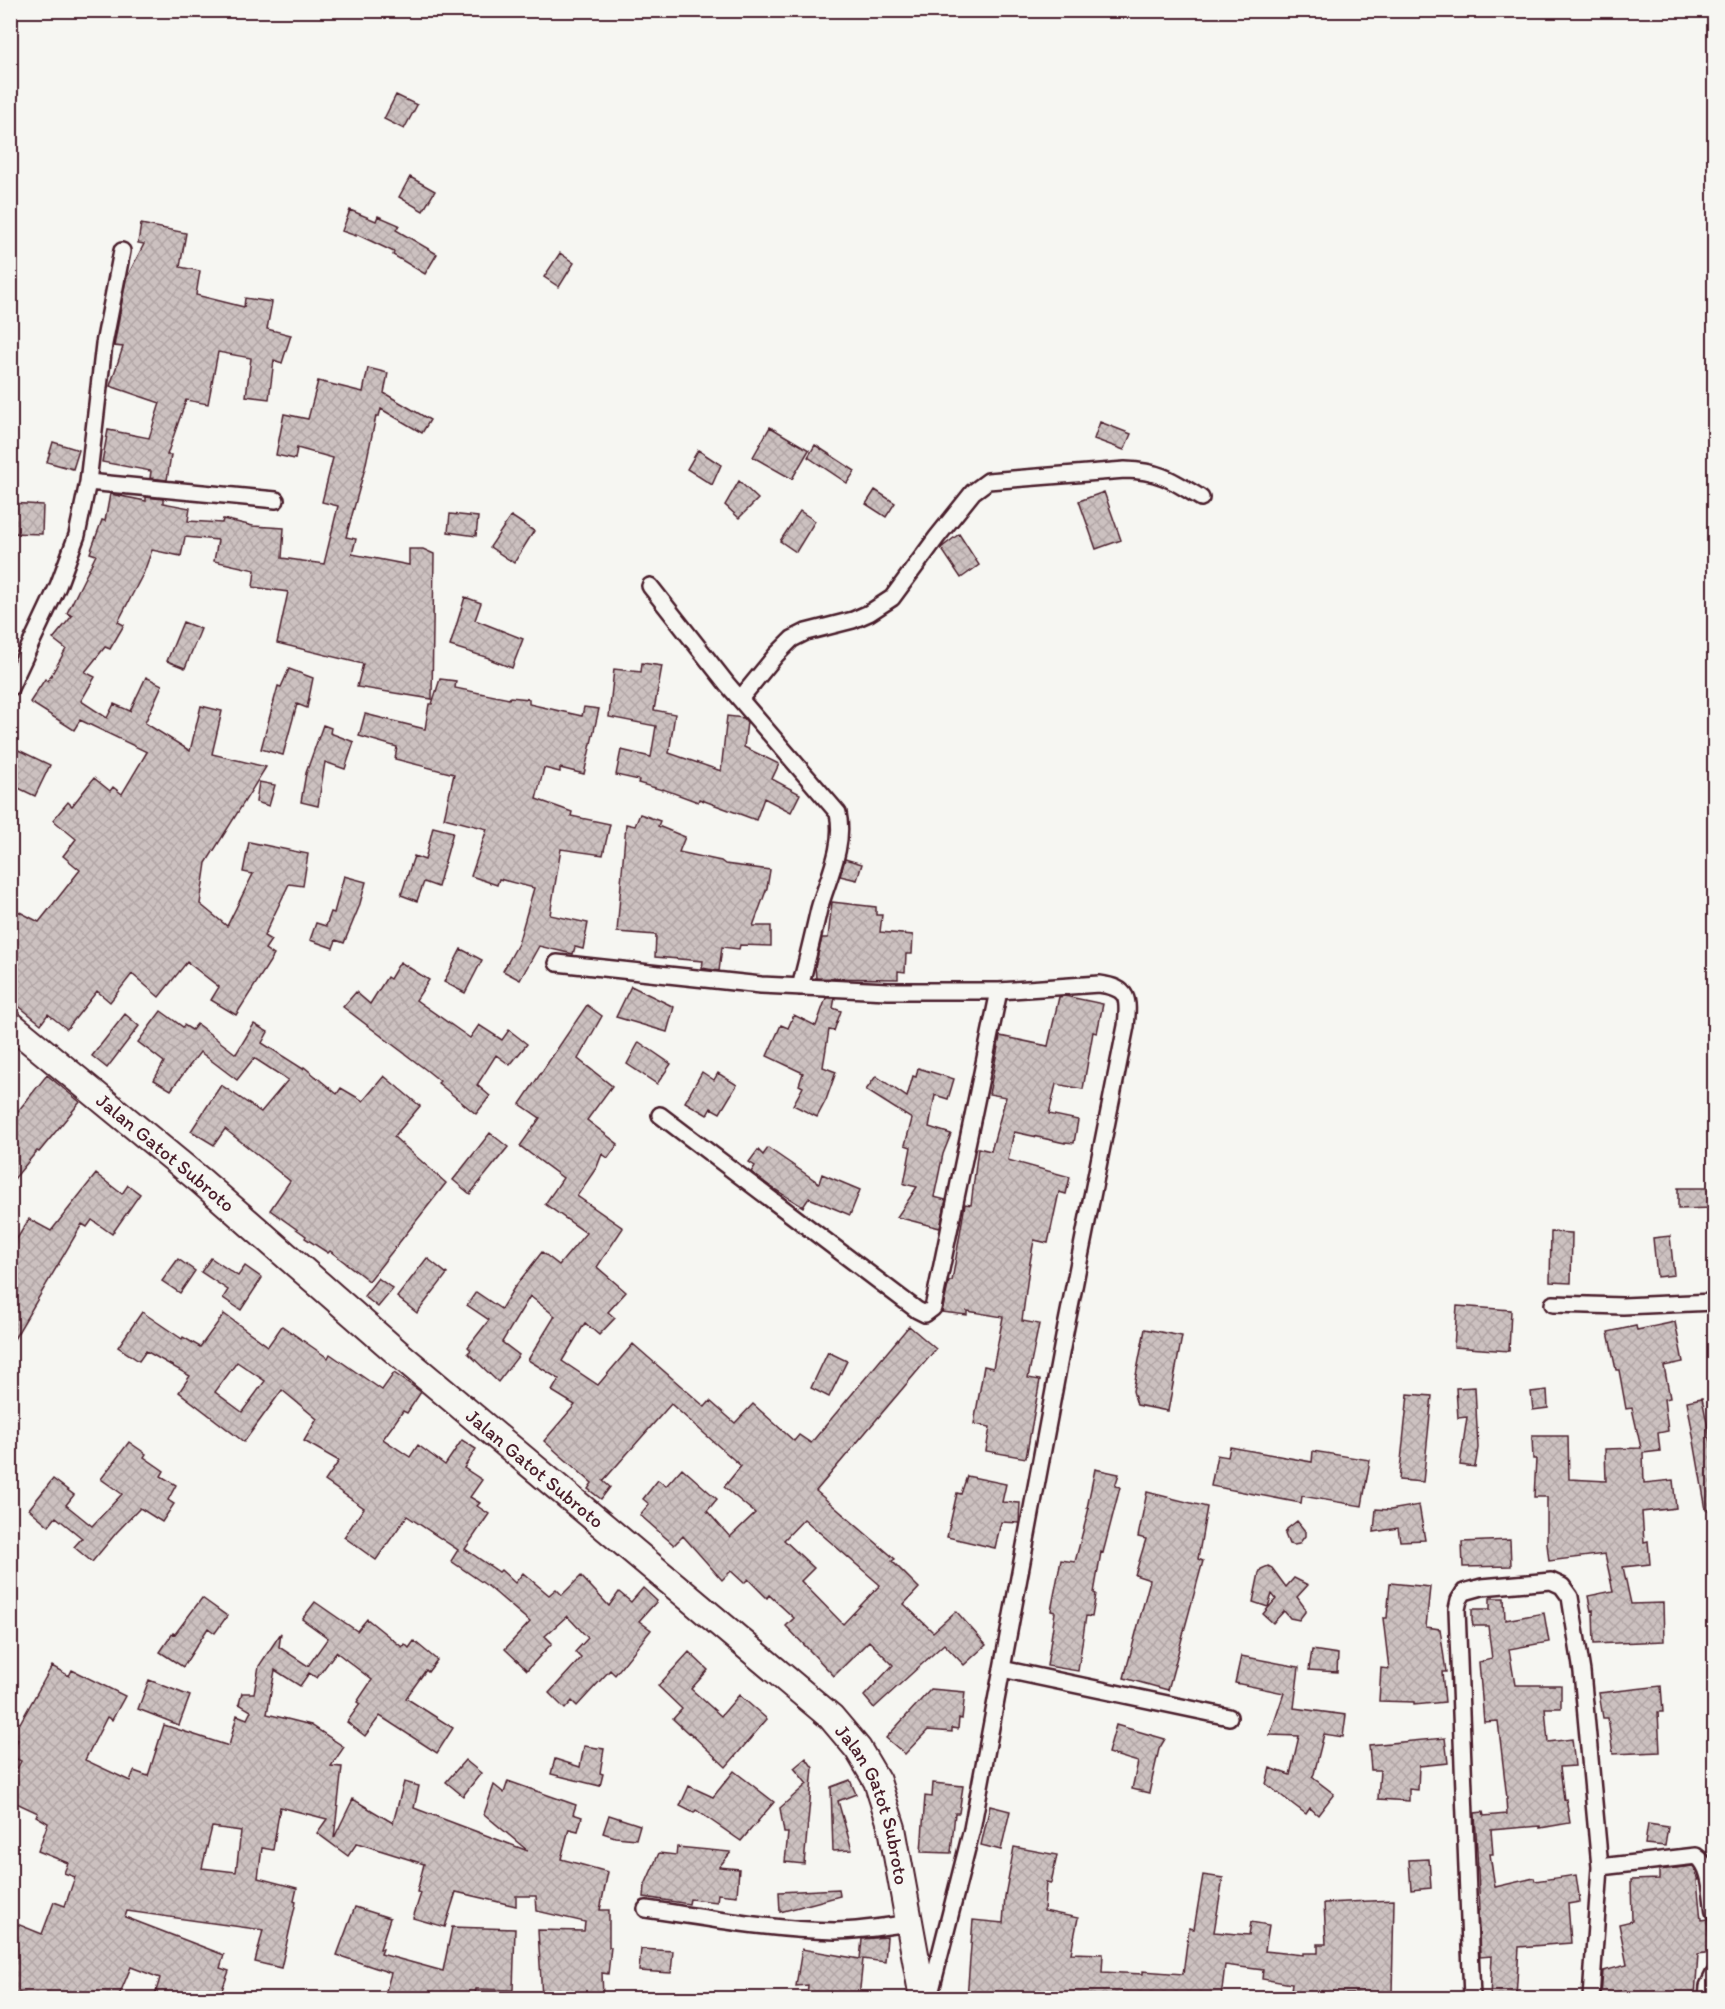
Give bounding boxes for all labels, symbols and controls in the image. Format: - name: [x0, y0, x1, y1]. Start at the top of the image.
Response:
- street label: Jalan Gatot Subroto: [92, 1088, 240, 1217]
- street label: Jalan Gatot Subroto: [461, 1404, 609, 1533]
- street label: Jalan Gatot Subroto: [830, 1719, 914, 1887]

